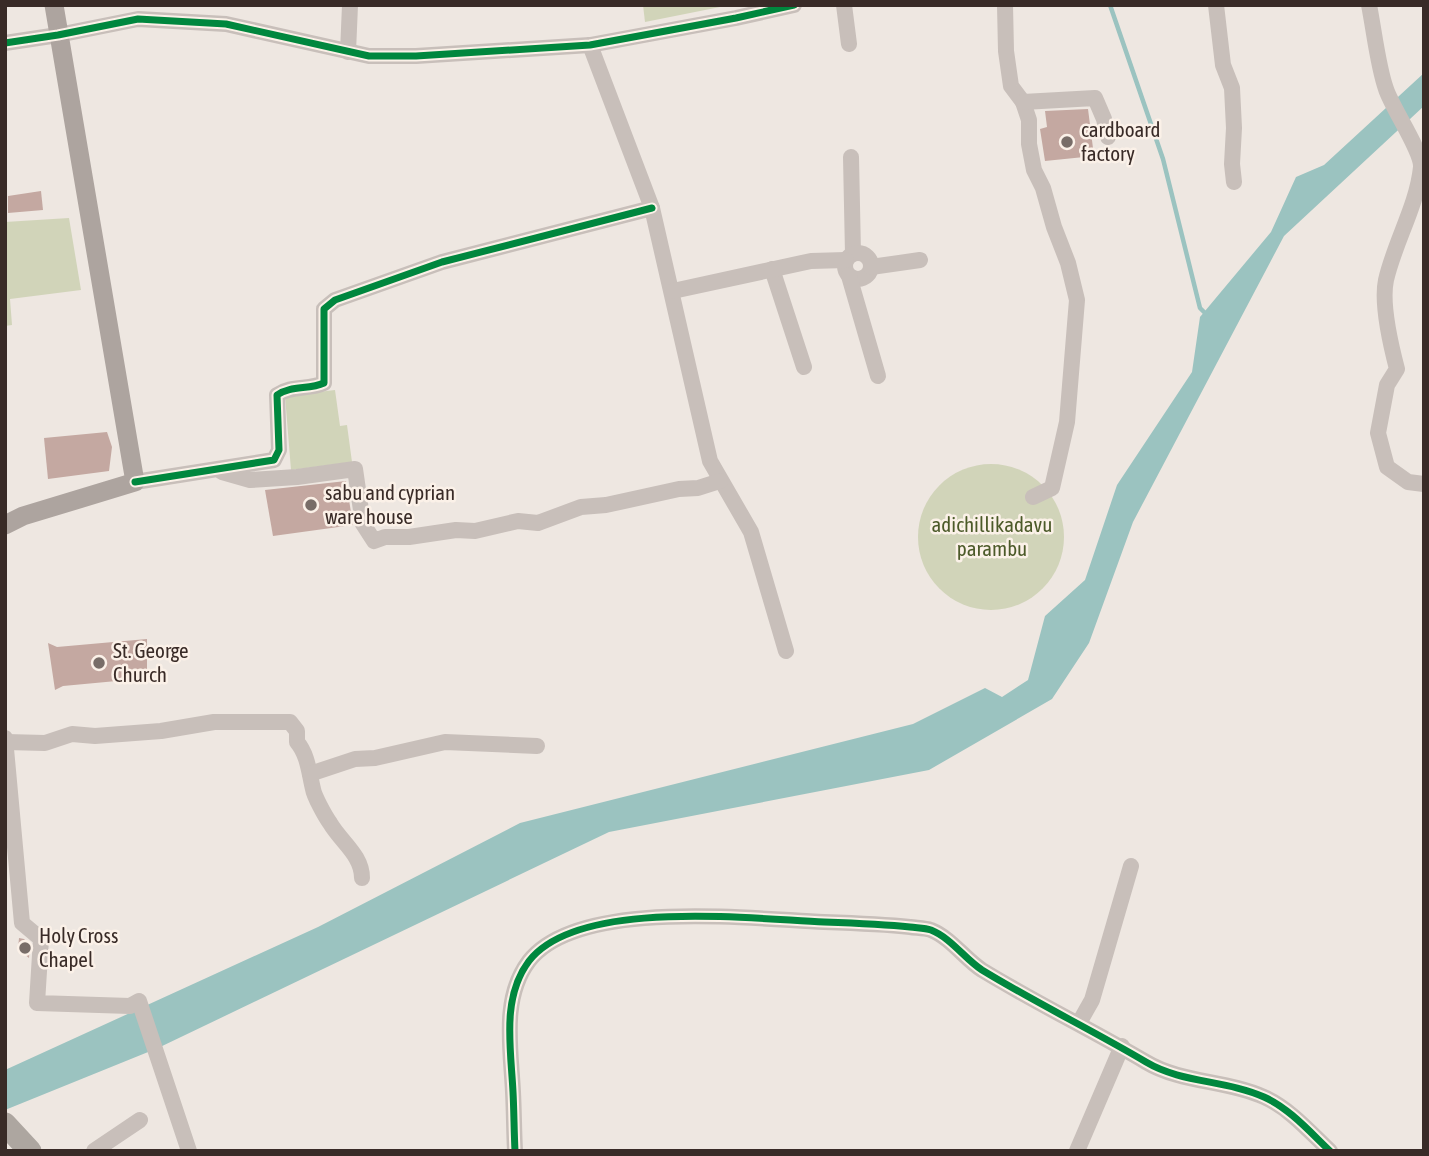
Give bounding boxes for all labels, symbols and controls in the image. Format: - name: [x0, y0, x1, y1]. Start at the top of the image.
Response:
- place label: cardboard factory: [1081, 117, 1160, 165]
- marker: cardboard factory: [1059, 134, 1075, 150]
- place label: sabu and cyprian ware house: [325, 480, 455, 528]
- marker: sabu and cyprian ware house: [303, 497, 319, 513]
- park label: adichillikadavu parambu: [932, 512, 1052, 560]
- place label: St. George Church: [113, 638, 189, 686]
- marker: St. George Church: [91, 655, 107, 671]
- place label: Holy Cross Chapel: [39, 923, 118, 971]
- marker: Holy Cross Chapel: [17, 940, 33, 956]

